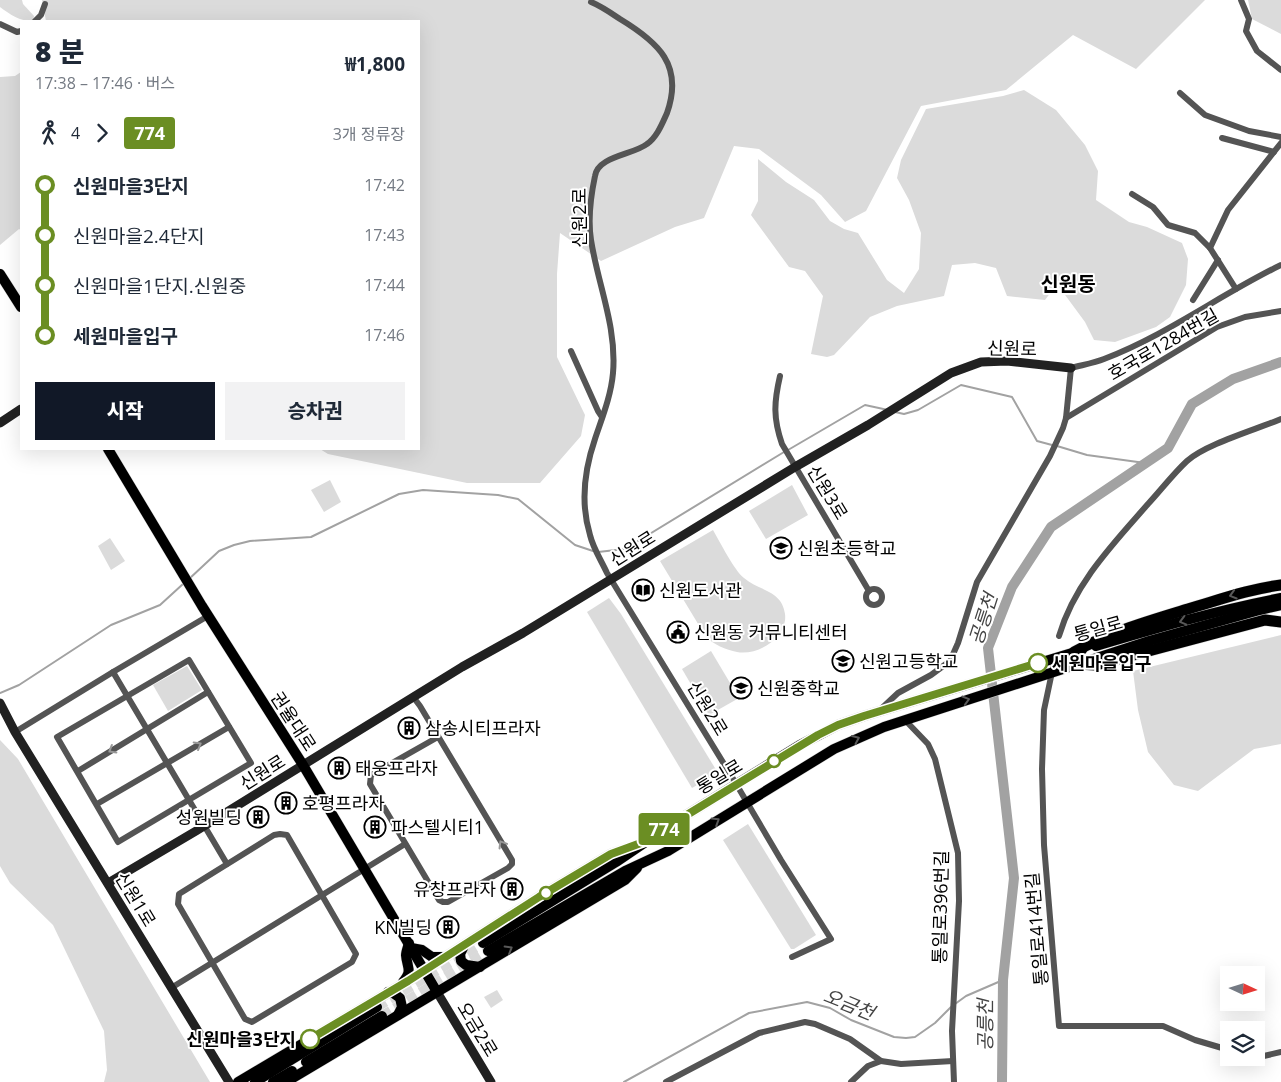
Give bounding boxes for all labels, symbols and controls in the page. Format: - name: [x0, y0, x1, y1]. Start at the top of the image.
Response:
- text: 8 분: [35, 32, 84, 70]
- text: ₩1,800: [345, 51, 405, 77]
- text: 17:38 – 17:46 · 버스: [35, 72, 175, 94]
- icon: walk: [35, 119, 63, 147]
- icon: forward: [88, 119, 116, 147]
- text: 774: [134, 121, 165, 145]
- text: 4: [71, 122, 80, 144]
- text: 3개 정류장: [333, 123, 405, 145]
- text: 신원마을3단지: [73, 173, 189, 199]
- text: 17:42: [364, 174, 405, 196]
- street label: 신원2로: [567, 188, 591, 248]
- text: 신원마을2.4단지: [73, 223, 205, 249]
- text: 17:43: [364, 224, 405, 246]
- district label: 신원동: [1040, 270, 1096, 297]
- text: 신원마을1단지.신원중: [73, 273, 246, 299]
- text: 17:44: [364, 274, 405, 296]
- street label: 호국로1284번길: [1103, 303, 1223, 385]
- text: 세원마을입구: [73, 323, 178, 349]
- text: 17:46: [364, 324, 405, 346]
- street label: 신원로: [987, 336, 1037, 360]
- button: 시작: [35, 382, 215, 440]
- button: 승차권: [225, 382, 405, 440]
- street label: 신원3로: [802, 460, 854, 524]
- street label: 신원로: [605, 525, 659, 571]
- school or university icon: 신원초등학교: [769, 536, 793, 560]
- place label: 신원초등학교: [797, 536, 896, 560]
- library icon: 신원도서관: [631, 578, 655, 602]
- place label: 신원도서관: [659, 578, 742, 602]
- water label: 공릉천: [963, 589, 1004, 648]
- one-way arrow: [1230, 590, 1238, 600]
- street label: 통일로: [1071, 610, 1125, 646]
- one-way arrow: [1178, 615, 1187, 626]
- public building icon: 신원동 커뮤니티센터: [666, 620, 690, 644]
- place label: 신원동 커뮤니티센터: [694, 620, 848, 644]
- school or university icon: 신원고등학교: [831, 649, 855, 673]
- place label: 신원고등학교: [859, 649, 958, 673]
- place label: 세원마을입구: [1052, 651, 1151, 675]
- marker: 세원마을입구: [1028, 653, 1048, 673]
- street label: 신원2로: [682, 676, 734, 740]
- school or university icon: 신원중학교: [729, 676, 753, 700]
- place label: 신원중학교: [757, 676, 840, 700]
- street label: 권율대로: [266, 687, 322, 755]
- one-way arrow: [962, 695, 970, 705]
- building icon: 삼송시티프라자: [397, 716, 421, 740]
- place label: 삼송시티프라자: [425, 716, 541, 740]
- one-way arrow: [851, 735, 860, 745]
- one-way arrow: [193, 741, 202, 751]
- one-way arrow: [109, 744, 118, 754]
- street label: 신원로: [235, 749, 289, 795]
- street label: 통일로: [692, 753, 746, 799]
- unlabelled marker: [767, 754, 781, 768]
- building icon: 태웅프라자: [327, 756, 351, 780]
- place label: 태웅프라자: [355, 756, 438, 780]
- building icon: 호평프라자: [274, 791, 298, 815]
- place label: 호평프라자: [302, 791, 385, 815]
- place label: 성원빌딩: [176, 805, 242, 829]
- building icon: 성원빌딩: [246, 805, 270, 829]
- line badge: 774: [635, 813, 693, 845]
- building icon: 파스텔시티1: [363, 815, 387, 839]
- place label: 파스텔시티1: [391, 815, 484, 839]
- text: 774: [649, 817, 679, 841]
- one-way arrow: [711, 818, 720, 828]
- one-way arrow: [499, 841, 509, 850]
- street label: 통일로396번길: [927, 850, 953, 964]
- street label: 신원1로: [110, 867, 162, 931]
- street label: 통일로414번길: [1019, 871, 1053, 987]
- place label: 유창프라자: [413, 877, 496, 901]
- building icon: 유창프라자: [500, 877, 524, 901]
- unlabelled marker: [539, 886, 553, 900]
- place label: KN빌딩: [374, 915, 432, 939]
- building icon: KN빌딩: [436, 915, 460, 939]
- one-way arrow: [504, 945, 513, 955]
- north arrow: [1220, 966, 1265, 1011]
- map controls: [1220, 966, 1265, 1066]
- water label: 오금천: [820, 982, 880, 1026]
- street label: 오금2로: [452, 997, 504, 1061]
- water label: 공릉천: [972, 997, 998, 1051]
- button: layers: [1220, 1021, 1265, 1066]
- place label: 신원마을3단지: [186, 1027, 296, 1051]
- marker: 신원마을3단지: [300, 1029, 320, 1049]

